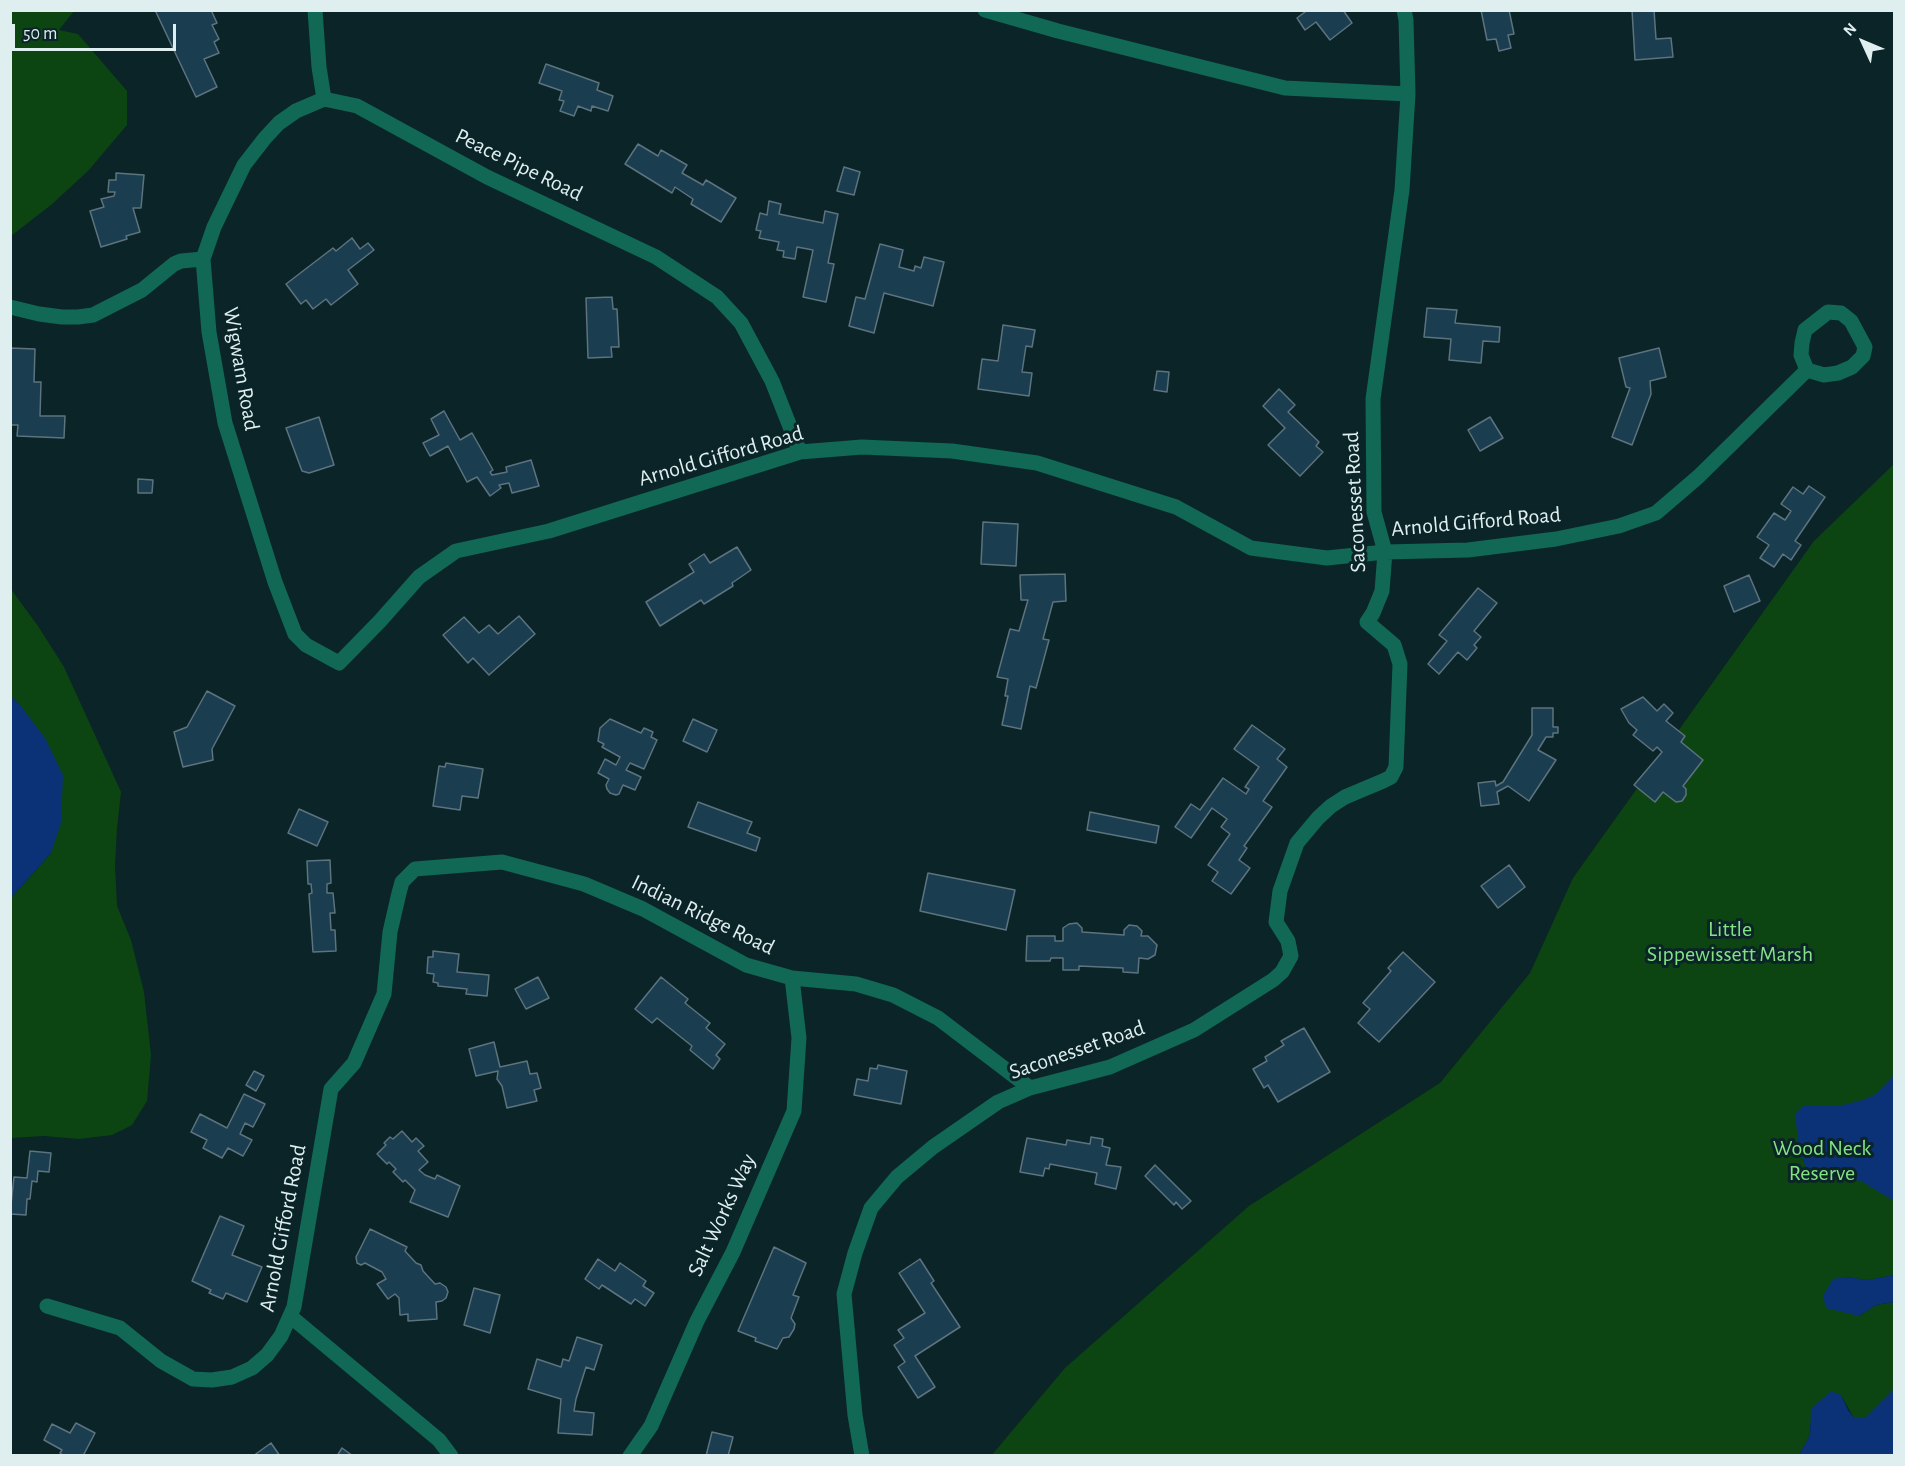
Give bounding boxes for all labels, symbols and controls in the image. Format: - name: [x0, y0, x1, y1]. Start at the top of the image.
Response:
- scale bar: [15, 12, 178, 50]
- north arrow: [1833, 12, 1893, 72]
- text: N: [1840, 20, 1860, 39]
- text: 50 m: [23, 25, 57, 43]
- street label: Peace Pipe Road: [451, 123, 587, 207]
- street label: Wigwam Road: [217, 305, 265, 433]
- street label: Arnold Gifford Road: [636, 420, 806, 492]
- street label: Saconesset Road: [1338, 431, 1372, 573]
- street label: Arnold Gifford Road: [1390, 501, 1562, 543]
- street label: Indian Ridge Road: [627, 869, 779, 961]
- park label: Little Sippewissett Marsh: [1647, 916, 1813, 968]
- street label: Saconesset Road: [1006, 1014, 1148, 1086]
- park label: Wood Neck Reserve: [1773, 1135, 1871, 1186]
- street label: Arnold Gifford Road: [254, 1142, 312, 1314]
- street label: Salt Works Way: [682, 1150, 762, 1280]

